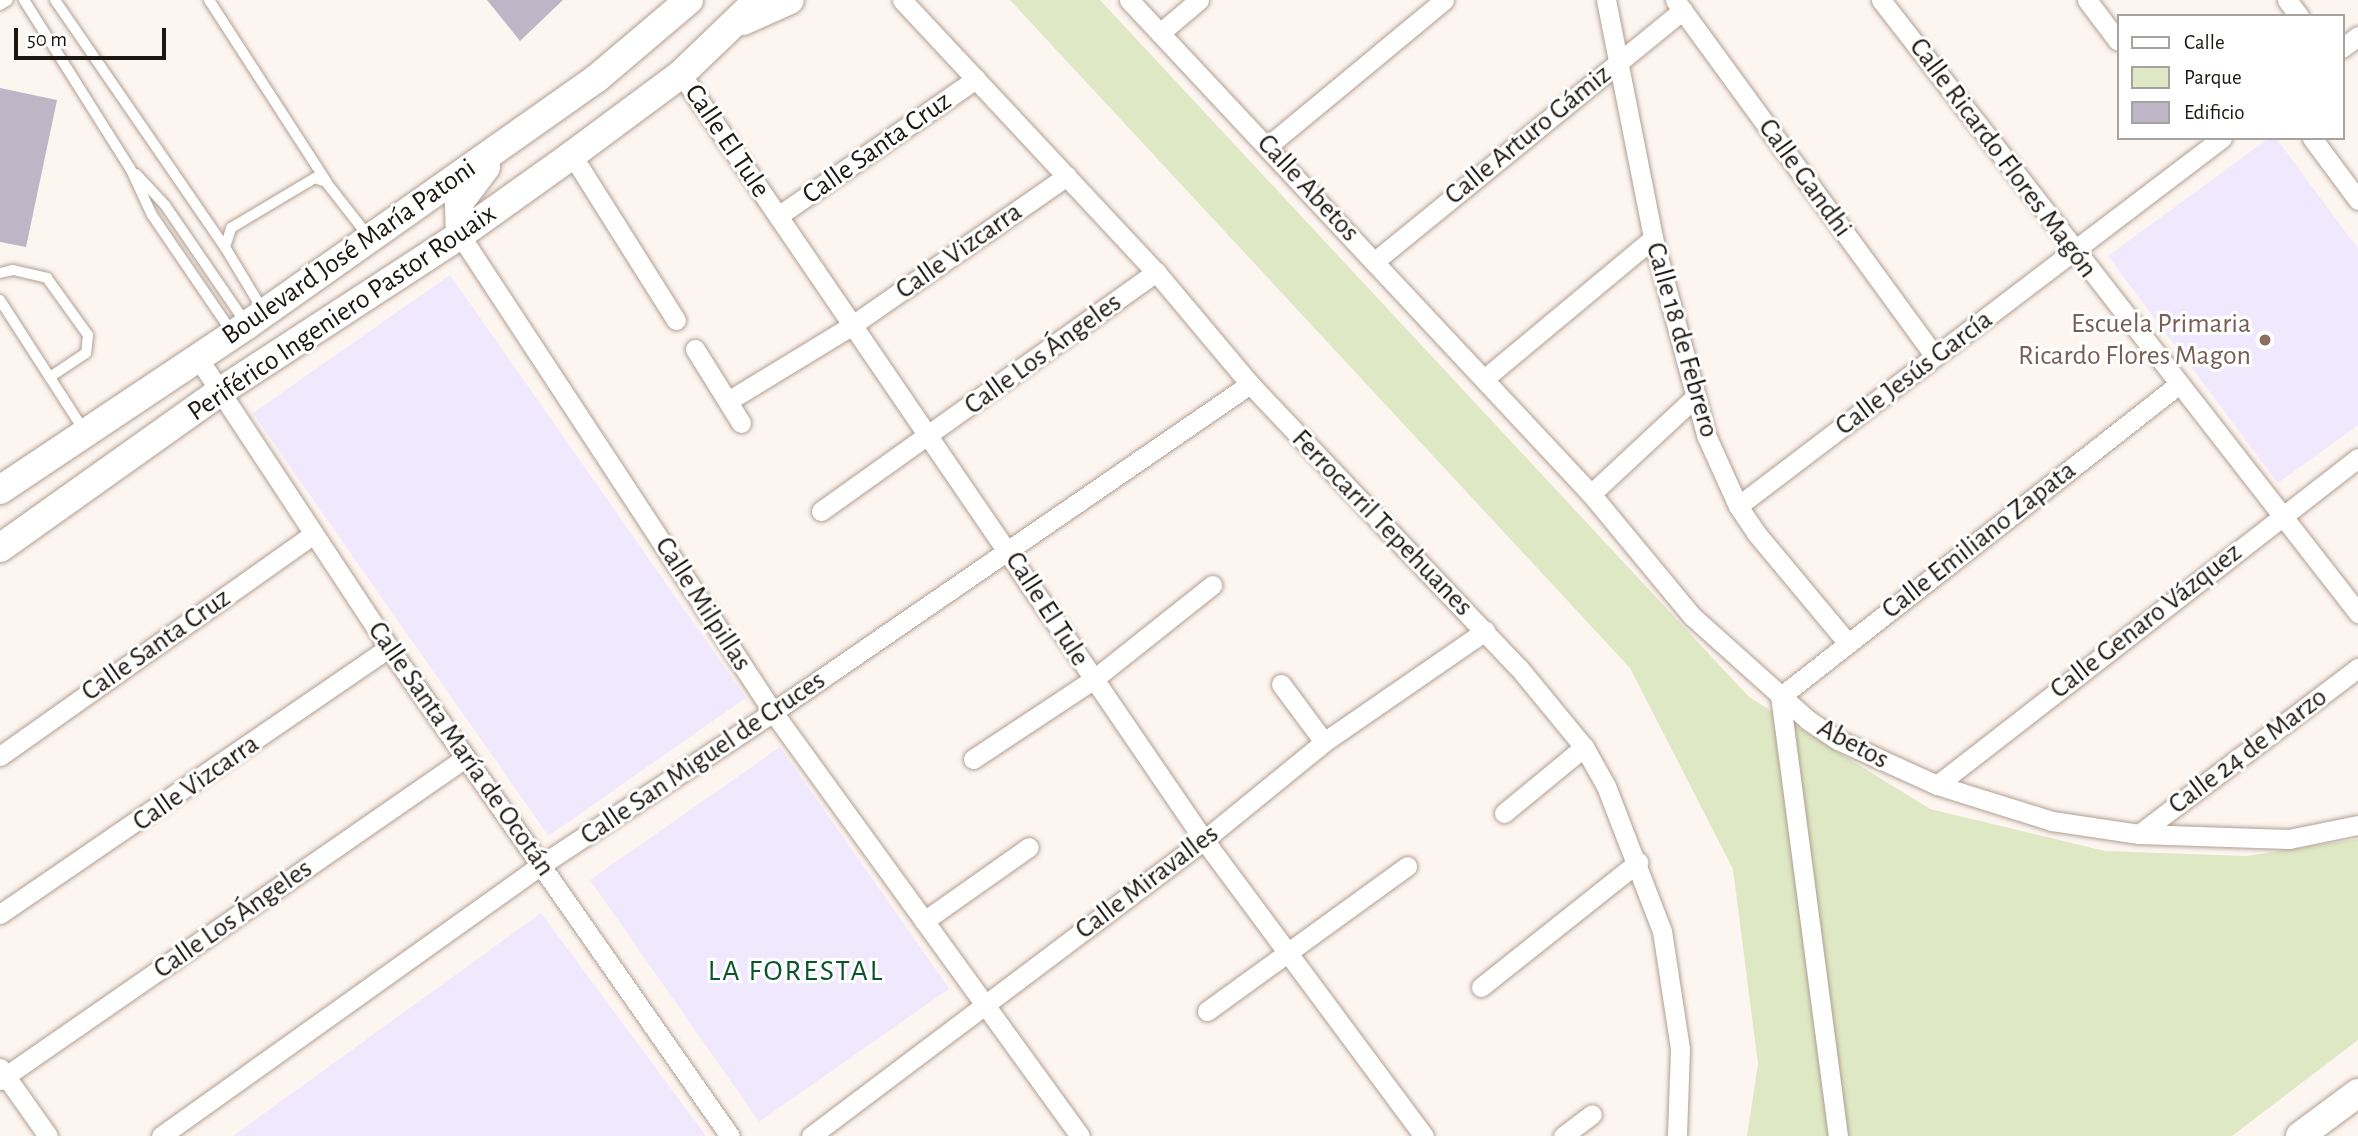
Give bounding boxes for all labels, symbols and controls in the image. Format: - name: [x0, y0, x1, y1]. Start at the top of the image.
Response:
- scale bar: [18, 14, 170, 58]
- legend: [2116, 14, 2344, 140]
- text: 50 m: [27, 29, 67, 50]
- street label: Calle Ricardo Flores Magón: [1902, 31, 2104, 285]
- text: Calle: [2184, 32, 2225, 53]
- street label: Calle Arturo Gámiz: [1438, 58, 1618, 212]
- text: Parque: [2184, 67, 2242, 88]
- street label: Calle El Tule: [677, 78, 777, 204]
- street label: Calle Santa Cruz: [796, 84, 958, 212]
- text: Edificio: [2184, 102, 2245, 123]
- street label: Calle Gandhi: [1751, 112, 1859, 244]
- street label: Calle Abetos: [1250, 127, 1366, 249]
- street label: Boulevard José María Patoni: [216, 152, 482, 352]
- street label: Calle Vizcarra: [889, 195, 1029, 307]
- street label: Periférico Ingeniero Pastor Rouaix: [181, 197, 503, 429]
- street label: Calle 18 de Febrero: [1638, 239, 1726, 441]
- street label: Calle Los Ángeles: [958, 286, 1128, 422]
- street label: Calle Jesús García: [1829, 303, 1999, 443]
- place label: Escuela Primaria Ricardo Flores Magon: [2018, 307, 2251, 373]
- marker: Escuela Primaria Ricardo Flores Magon: [2257, 332, 2273, 348]
- street label: Ferrocarril Tepehuanes: [1284, 423, 1480, 623]
- street label: Calle Emiliano Zapata: [1875, 454, 2083, 626]
- street label: Calle Milpillas: [647, 531, 759, 677]
- street label: Calle Genaro Vázquez: [2044, 536, 2248, 706]
- street label: Calle El Tule: [998, 545, 1096, 673]
- street label: Calle Santa Cruz: [75, 581, 237, 709]
- street label: Calle Santa María de Ocotán: [360, 615, 562, 883]
- street label: Calle San Miguel de Cruces: [574, 664, 832, 852]
- street label: Calle 24 de Marzo: [2162, 680, 2334, 822]
- street label: Abetos: [1812, 711, 1894, 777]
- street label: Calle Vizcarra: [126, 727, 266, 839]
- street label: Calle Miravalles: [1069, 817, 1225, 947]
- street label: Calle Los Ángeles: [147, 852, 319, 986]
- district label: LA FORESTAL: [709, 953, 883, 989]

